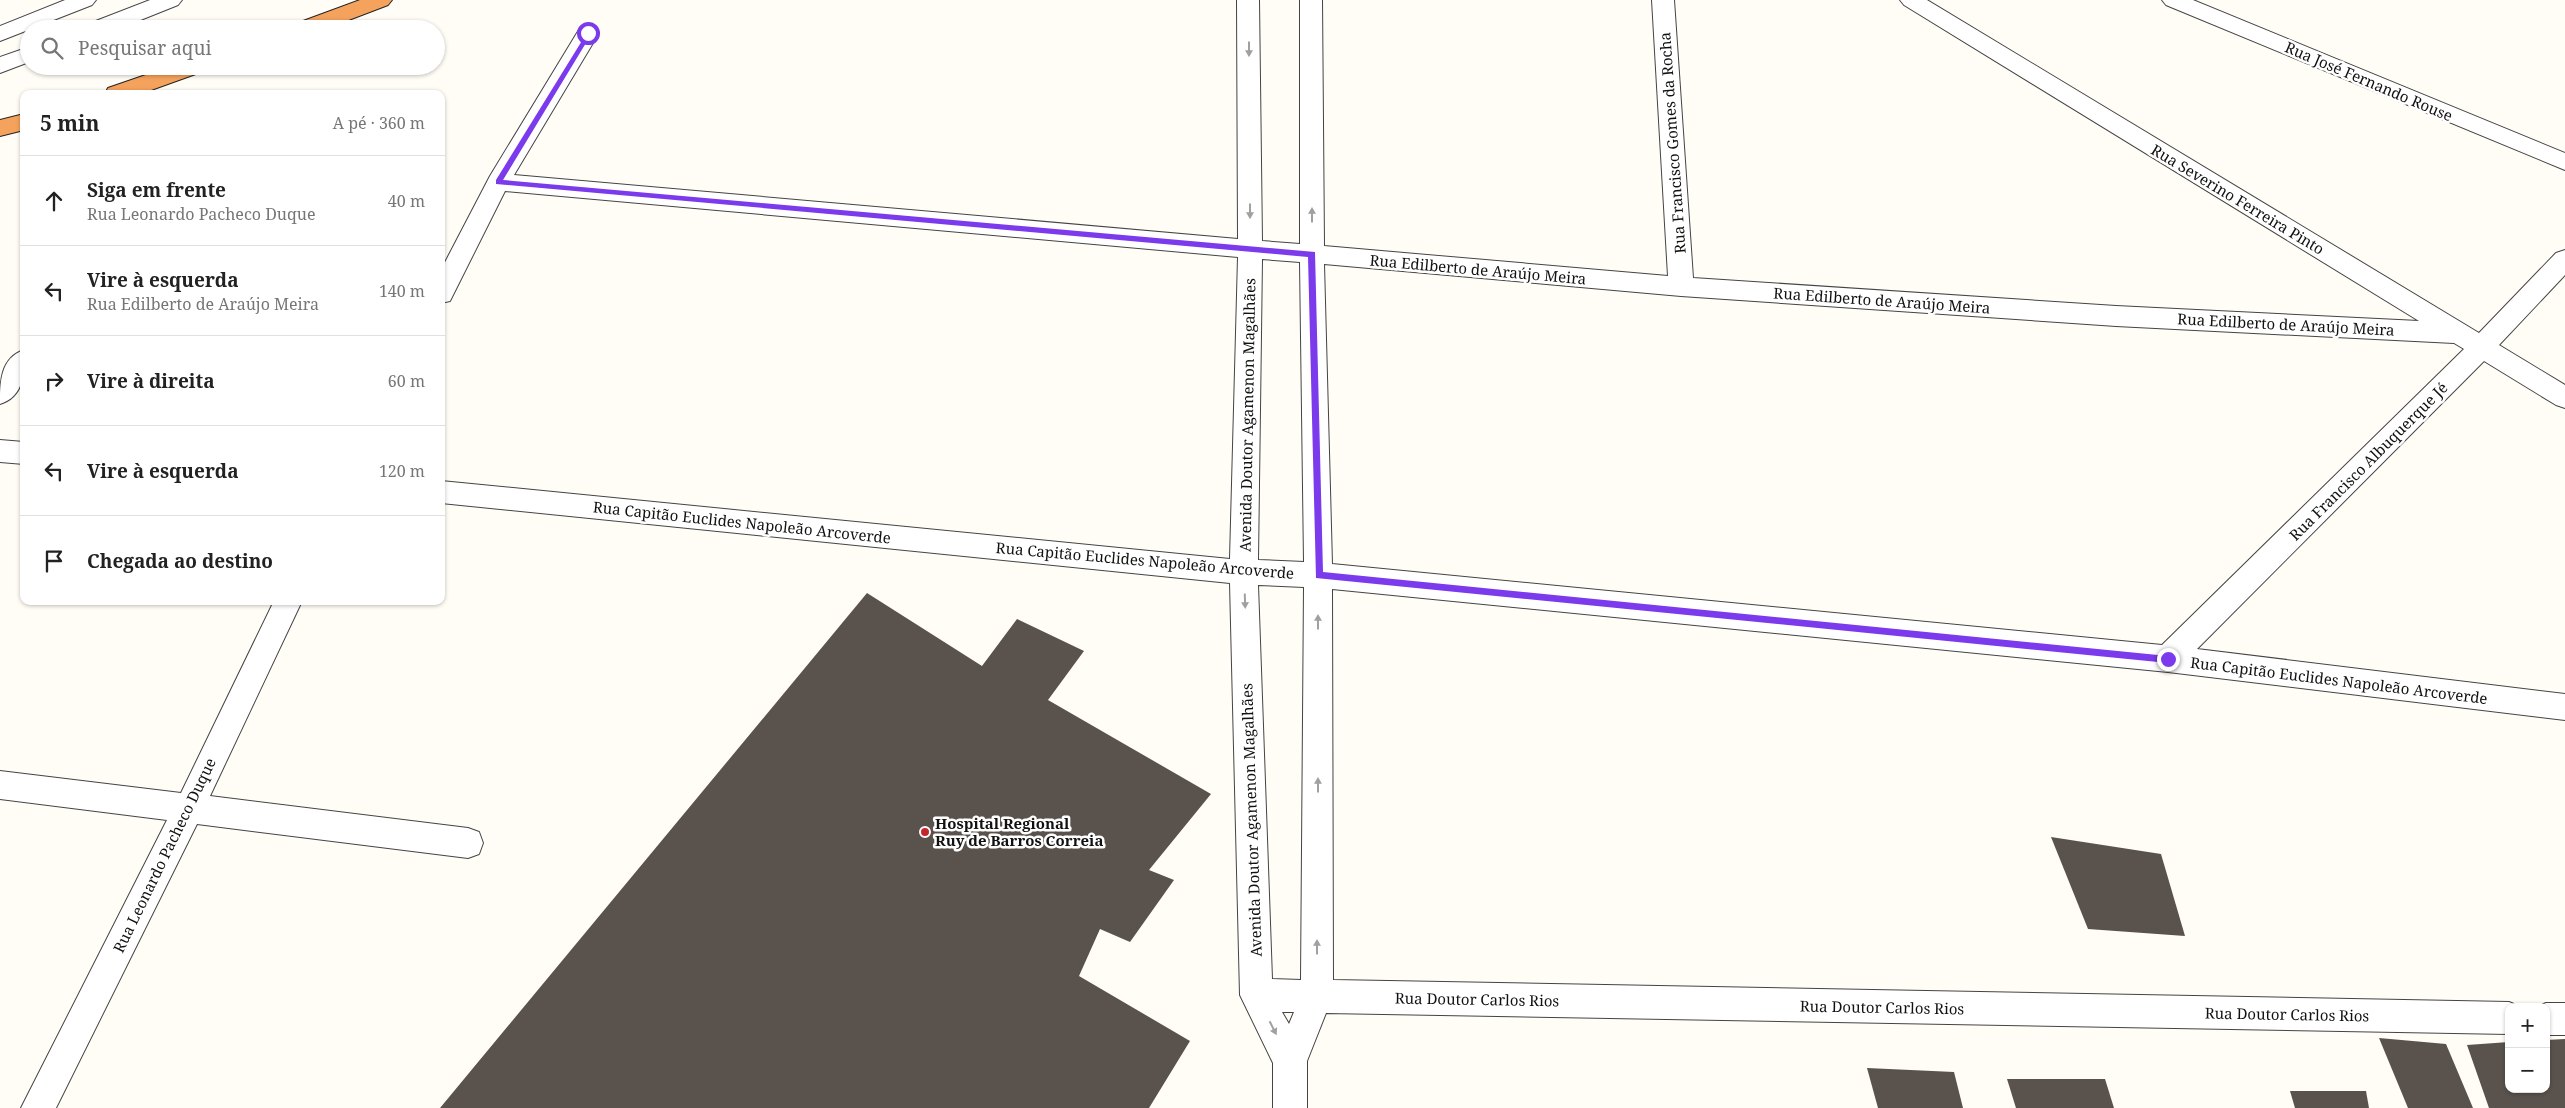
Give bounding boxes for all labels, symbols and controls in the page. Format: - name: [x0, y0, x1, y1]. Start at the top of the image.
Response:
- search box: [20, 20, 445, 75]
- route start: [577, 22, 600, 45]
- street label: Rua Francisco Gomes da Rocha: [1654, 32, 1690, 254]
- icon: search: [38, 34, 66, 62]
- text: Pesquisar aqui: [78, 35, 212, 61]
- street label: Rua José Fernando Rouse: [2282, 37, 2456, 125]
- one-way arrow: [1245, 41, 1253, 57]
- text: 5 min: [40, 109, 99, 137]
- text: A pé · 360 m: [333, 112, 425, 134]
- street label: Rua Severino Ferreira Pinto: [2148, 139, 2328, 259]
- text: Siga em frente: [87, 177, 226, 203]
- icon: ahead: [40, 187, 68, 215]
- text: 40 m: [388, 190, 425, 212]
- text: Rua Leonardo Pacheco Duque: [87, 203, 316, 225]
- one-way arrow: [1246, 203, 1254, 219]
- one-way arrow: [1308, 207, 1316, 223]
- street label: Rua Edilberto de Araújo Meira: [1369, 250, 1587, 288]
- text: Vire à esquerda: [87, 267, 239, 293]
- icon: left: [40, 277, 68, 305]
- street label: Avenida Doutor Agamenon Magalhães: [1235, 278, 1259, 552]
- text: 140 m: [379, 280, 425, 302]
- street label: Rua Edilberto de Araújo Meira: [1773, 282, 1991, 318]
- text: Rua Edilberto de Araújo Meira: [87, 293, 319, 315]
- street label: Rua Edilberto de Araújo Meira: [2177, 308, 2395, 340]
- icon: right: [40, 367, 68, 395]
- text: Vire à direita: [87, 368, 215, 394]
- text: 60 m: [388, 370, 425, 392]
- street label: Rua Francisco Albuquerque Jé: [2285, 378, 2451, 544]
- icon: left: [40, 457, 68, 485]
- text: Vire à esquerda: [87, 458, 239, 484]
- text: 120 m: [379, 460, 425, 482]
- street label: Rua Capitão Euclides Napoleão Arcoverde: [592, 496, 892, 548]
- street label: Rua Capitão Euclides Napoleão Arcoverde: [995, 537, 1295, 583]
- icon: arrive: [40, 547, 68, 575]
- text: Chegada ao destino: [87, 548, 273, 574]
- one-way arrow: [1241, 593, 1249, 609]
- one-way arrow: [1314, 614, 1322, 630]
- route end: [2157, 648, 2180, 671]
- street label: Rua Capitão Euclides Napoleão Arcoverde: [2189, 652, 2489, 708]
- street label: Avenida Doutor Agamenon Magalhães: [1236, 683, 1266, 957]
- street label: Rua Leonardo Pacheco Duque: [108, 754, 220, 956]
- one-way arrow: [1314, 777, 1322, 793]
- place label: Hospital Regional Ruy de Barros Correia: [935, 813, 1103, 850]
- marker: Hospital Regional Ruy de Barros Correia: [919, 826, 931, 838]
- one-way arrow: [1313, 939, 1321, 955]
- street label: Rua Doutor Carlos Rios: [1395, 988, 1560, 1010]
- street label: Rua Doutor Carlos Rios: [1800, 996, 1965, 1018]
- street label: Rua Doutor Carlos Rios: [2205, 1003, 2370, 1025]
- map controls: [2505, 1003, 2550, 1093]
- button: +: [2505, 1003, 2550, 1048]
- one-way arrow: [1269, 1021, 1277, 1035]
- button: −: [2505, 1048, 2550, 1093]

